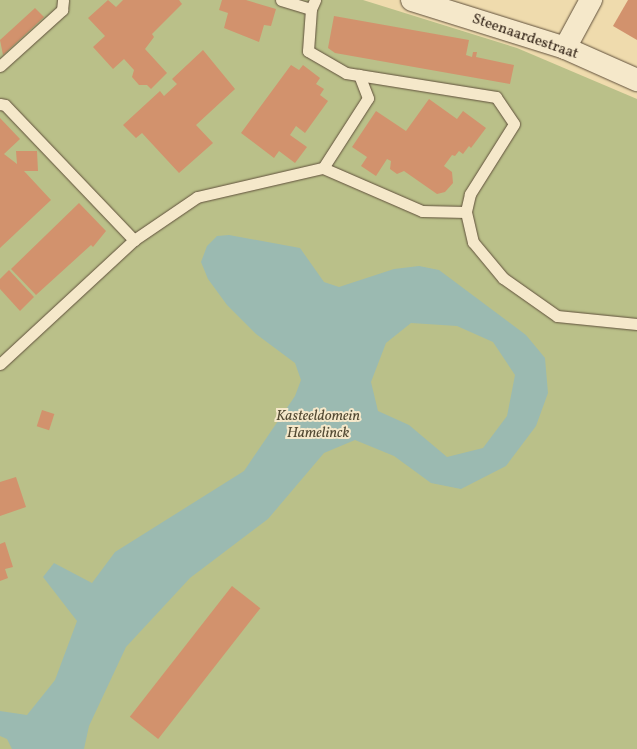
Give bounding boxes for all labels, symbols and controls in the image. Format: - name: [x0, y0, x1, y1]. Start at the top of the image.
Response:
- street label: Steenaardestraat: [469, 10, 581, 64]
- park label: Kasteeldomein Hamelinck: [276, 407, 360, 442]

